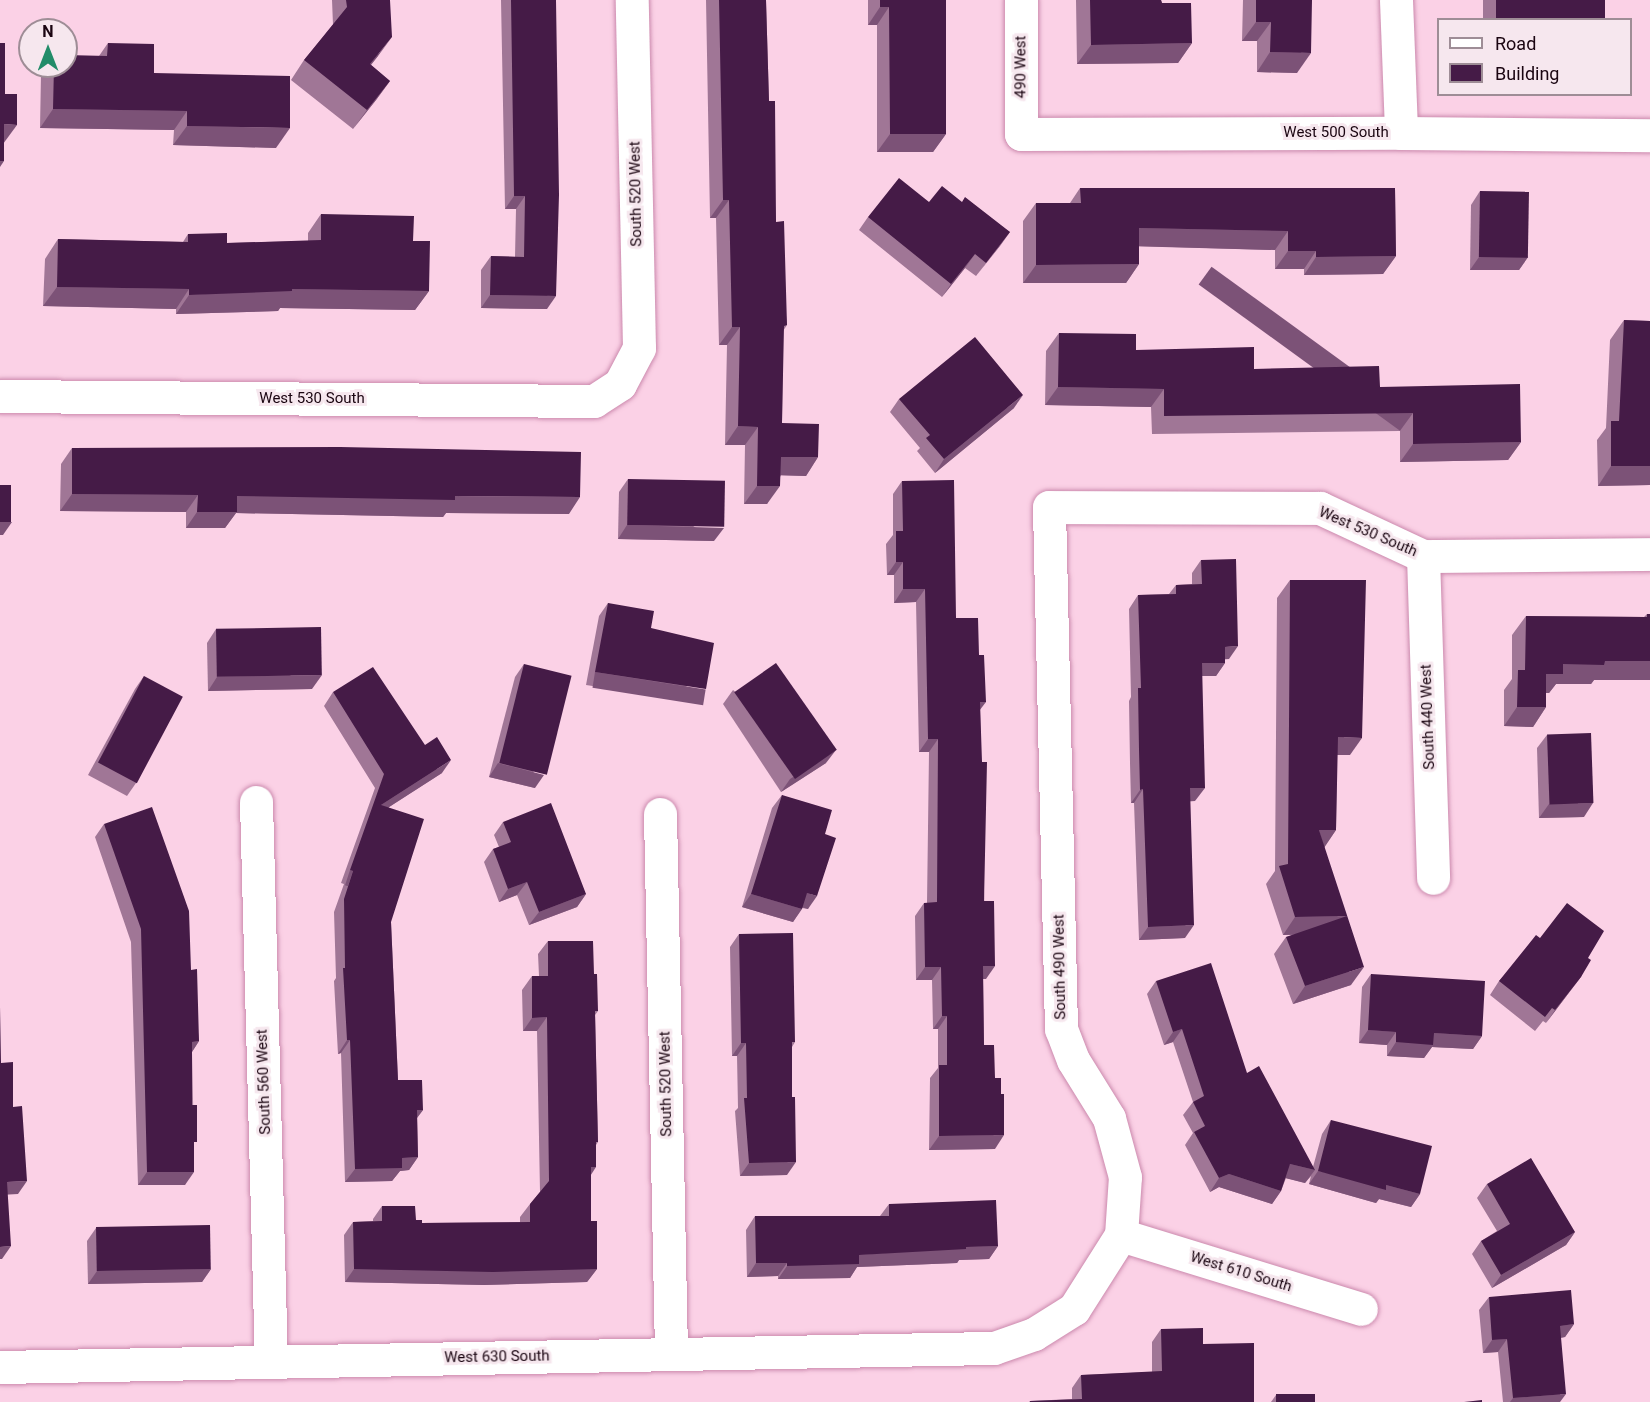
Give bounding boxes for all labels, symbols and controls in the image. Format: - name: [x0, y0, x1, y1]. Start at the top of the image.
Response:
- north arrow: [18, 18, 78, 78]
- legend: [1437, 18, 1632, 96]
- text: N: [42, 22, 54, 41]
- text: Road: [1495, 33, 1536, 54]
- street label: 490 West: [1012, 36, 1030, 98]
- text: Building: [1495, 63, 1559, 84]
- street label: West 500 South: [1283, 124, 1389, 142]
- street label: South 520 West: [626, 141, 646, 247]
- street label: West 530 South: [259, 390, 365, 408]
- street label: West 530 South: [1316, 503, 1420, 561]
- street label: South 440 West: [1417, 664, 1439, 770]
- street label: South 490 West: [1050, 914, 1070, 1020]
- street label: South 560 West: [253, 1029, 275, 1135]
- street label: South 520 West: [656, 1031, 676, 1137]
- street label: West 610 South: [1188, 1248, 1294, 1296]
- street label: West 630 South: [444, 1347, 550, 1367]

